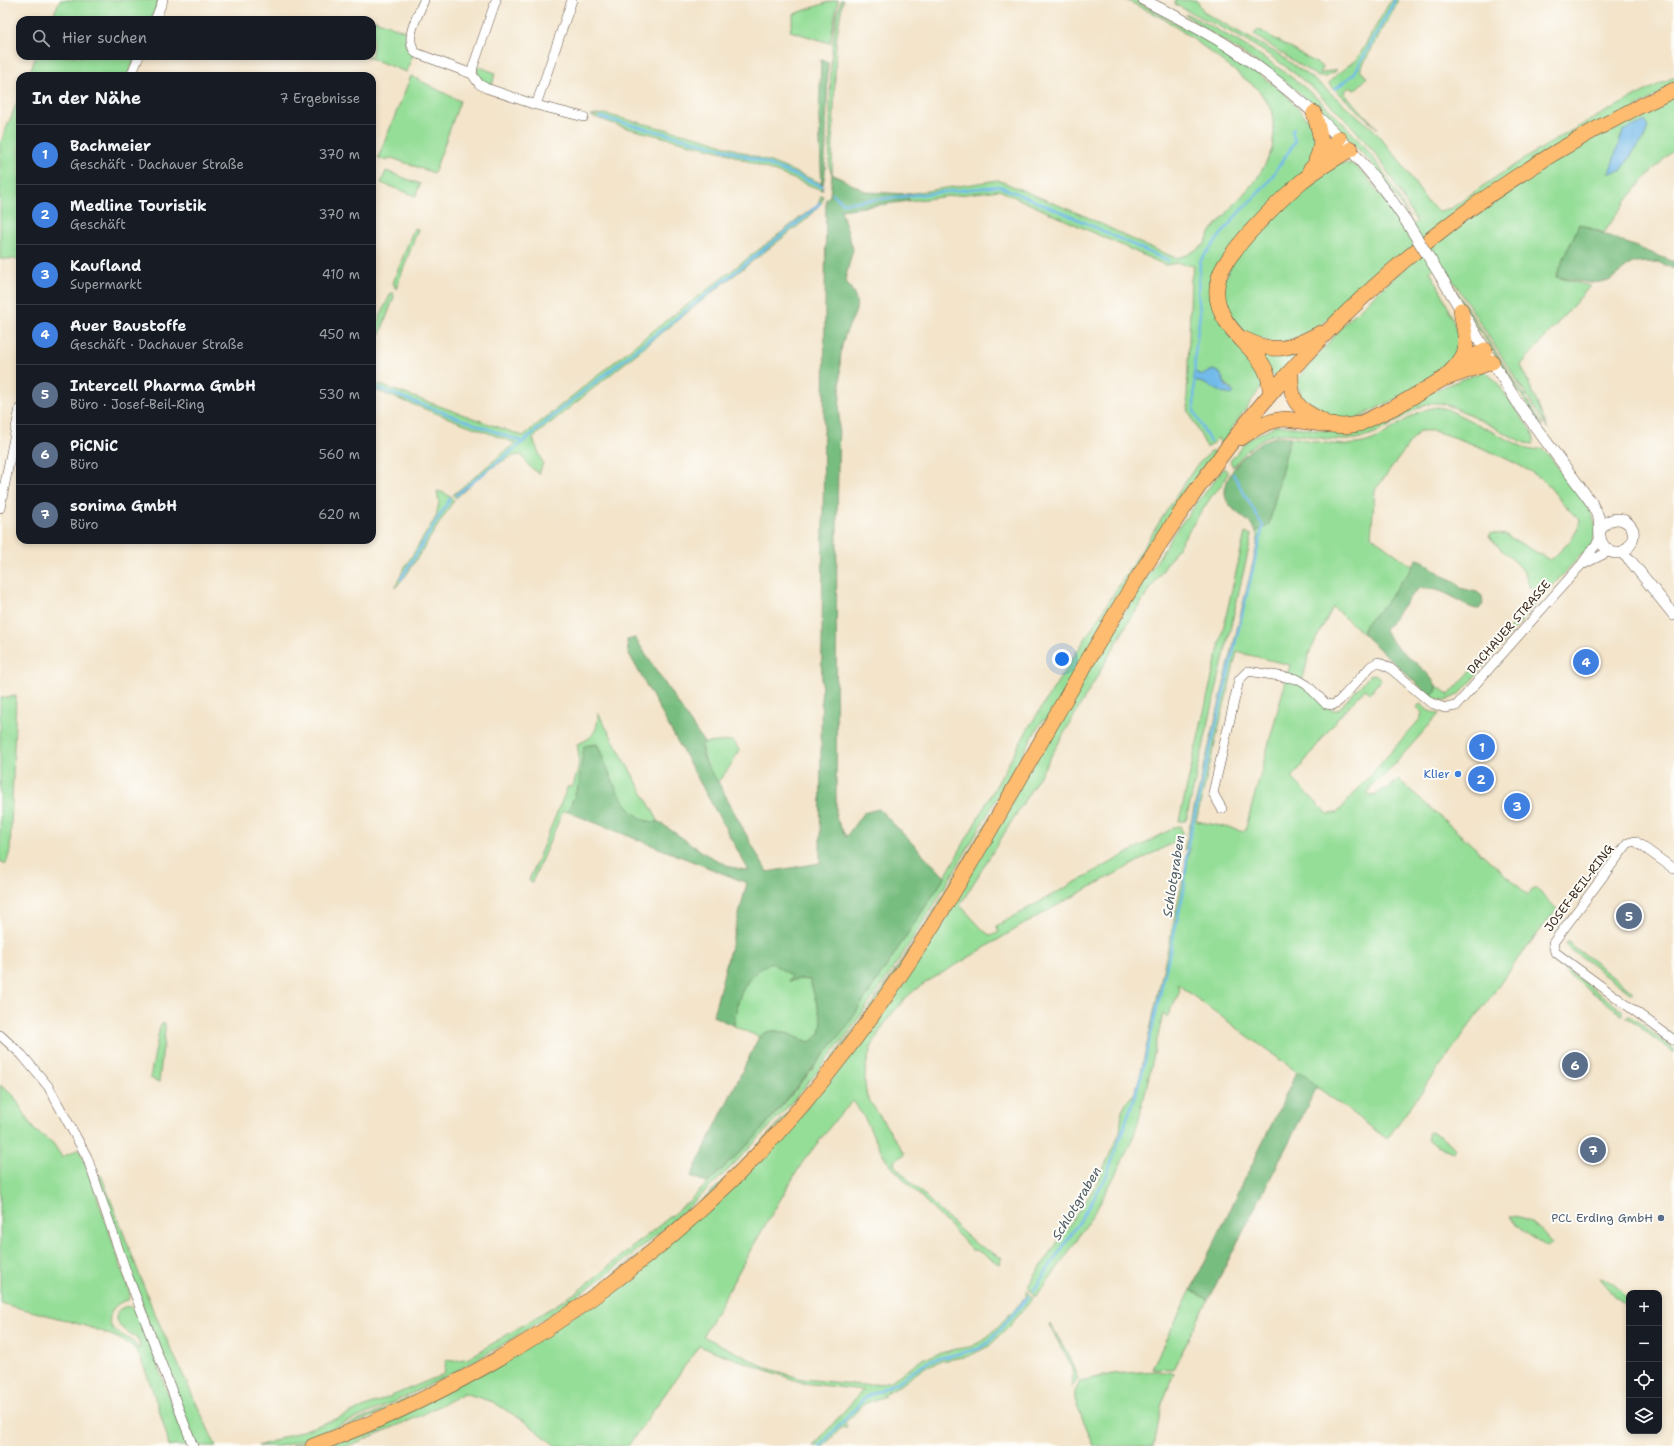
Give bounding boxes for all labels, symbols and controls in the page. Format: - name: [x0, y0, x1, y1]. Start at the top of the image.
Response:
- search box: [16, 16, 376, 60]
- icon: search: [30, 27, 52, 49]
- text: Hier suchen: [62, 28, 147, 48]
- text: In der Nähe: [32, 87, 141, 109]
- text: 7 Ergebnisse: [280, 90, 360, 107]
- text: Bachmeier: [70, 136, 151, 156]
- text: 1: [42, 146, 48, 163]
- text: 370 m: [318, 146, 360, 163]
- text: Geschäft · Dachauer Straße: [70, 156, 244, 173]
- text: Medline Touristik: [70, 196, 207, 216]
- text: 2: [40, 206, 50, 223]
- text: 370 m: [318, 206, 360, 223]
- text: Geschäft: [70, 216, 126, 233]
- text: Kaufland: [70, 256, 141, 276]
- text: 3: [40, 266, 50, 283]
- text: 410 m: [322, 266, 360, 283]
- text: Supermarkt: [70, 276, 142, 293]
- text: Auer Baustoffe: [70, 316, 187, 336]
- text: 4: [40, 326, 50, 343]
- text: 450 m: [319, 326, 360, 343]
- text: Geschäft · Dachauer Straße: [70, 336, 244, 353]
- text: Intercell Pharma GmbH: [70, 376, 256, 396]
- text: 5: [41, 386, 49, 403]
- text: 530 m: [319, 386, 360, 403]
- text: Büro · Josef-Beil-Ring: [70, 396, 204, 413]
- text: PiCNiC: [70, 436, 118, 456]
- text: 6: [40, 446, 50, 463]
- text: 560 m: [319, 446, 360, 463]
- text: Büro: [70, 456, 98, 473]
- text: sonima GmbH: [70, 496, 177, 516]
- text: 7: [40, 506, 50, 523]
- text: 620 m: [318, 506, 360, 523]
- text: Büro: [70, 516, 98, 533]
- street label: DACHAUER STRASSE: [1464, 577, 1554, 677]
- pin: 4: [1573, 647, 1599, 677]
- your location: [1052, 649, 1072, 669]
- pin: 1: [1469, 732, 1495, 762]
- pin: 2: [1468, 764, 1494, 794]
- place label: Klier: [1424, 766, 1450, 782]
- marker: Klier: [1453, 769, 1463, 779]
- pin: 3: [1504, 791, 1530, 821]
- water label: Schlotgraben: [1159, 834, 1188, 918]
- street label: JOSEF-BEIL-RING: [1541, 841, 1617, 935]
- pin: 5: [1616, 901, 1642, 931]
- pin: 6: [1562, 1050, 1588, 1080]
- pin: 7: [1580, 1135, 1606, 1165]
- water label: Schlotgraben: [1048, 1163, 1105, 1243]
- place label: PCL Erding GmbH: [1551, 1210, 1653, 1226]
- marker: PCL Erding GmbH: [1656, 1213, 1666, 1223]
- map controls: [1626, 1290, 1662, 1434]
- button: +: [1626, 1290, 1662, 1326]
- button: −: [1626, 1326, 1662, 1362]
- button: locate: [1626, 1362, 1662, 1398]
- button: layers: [1626, 1398, 1662, 1434]

